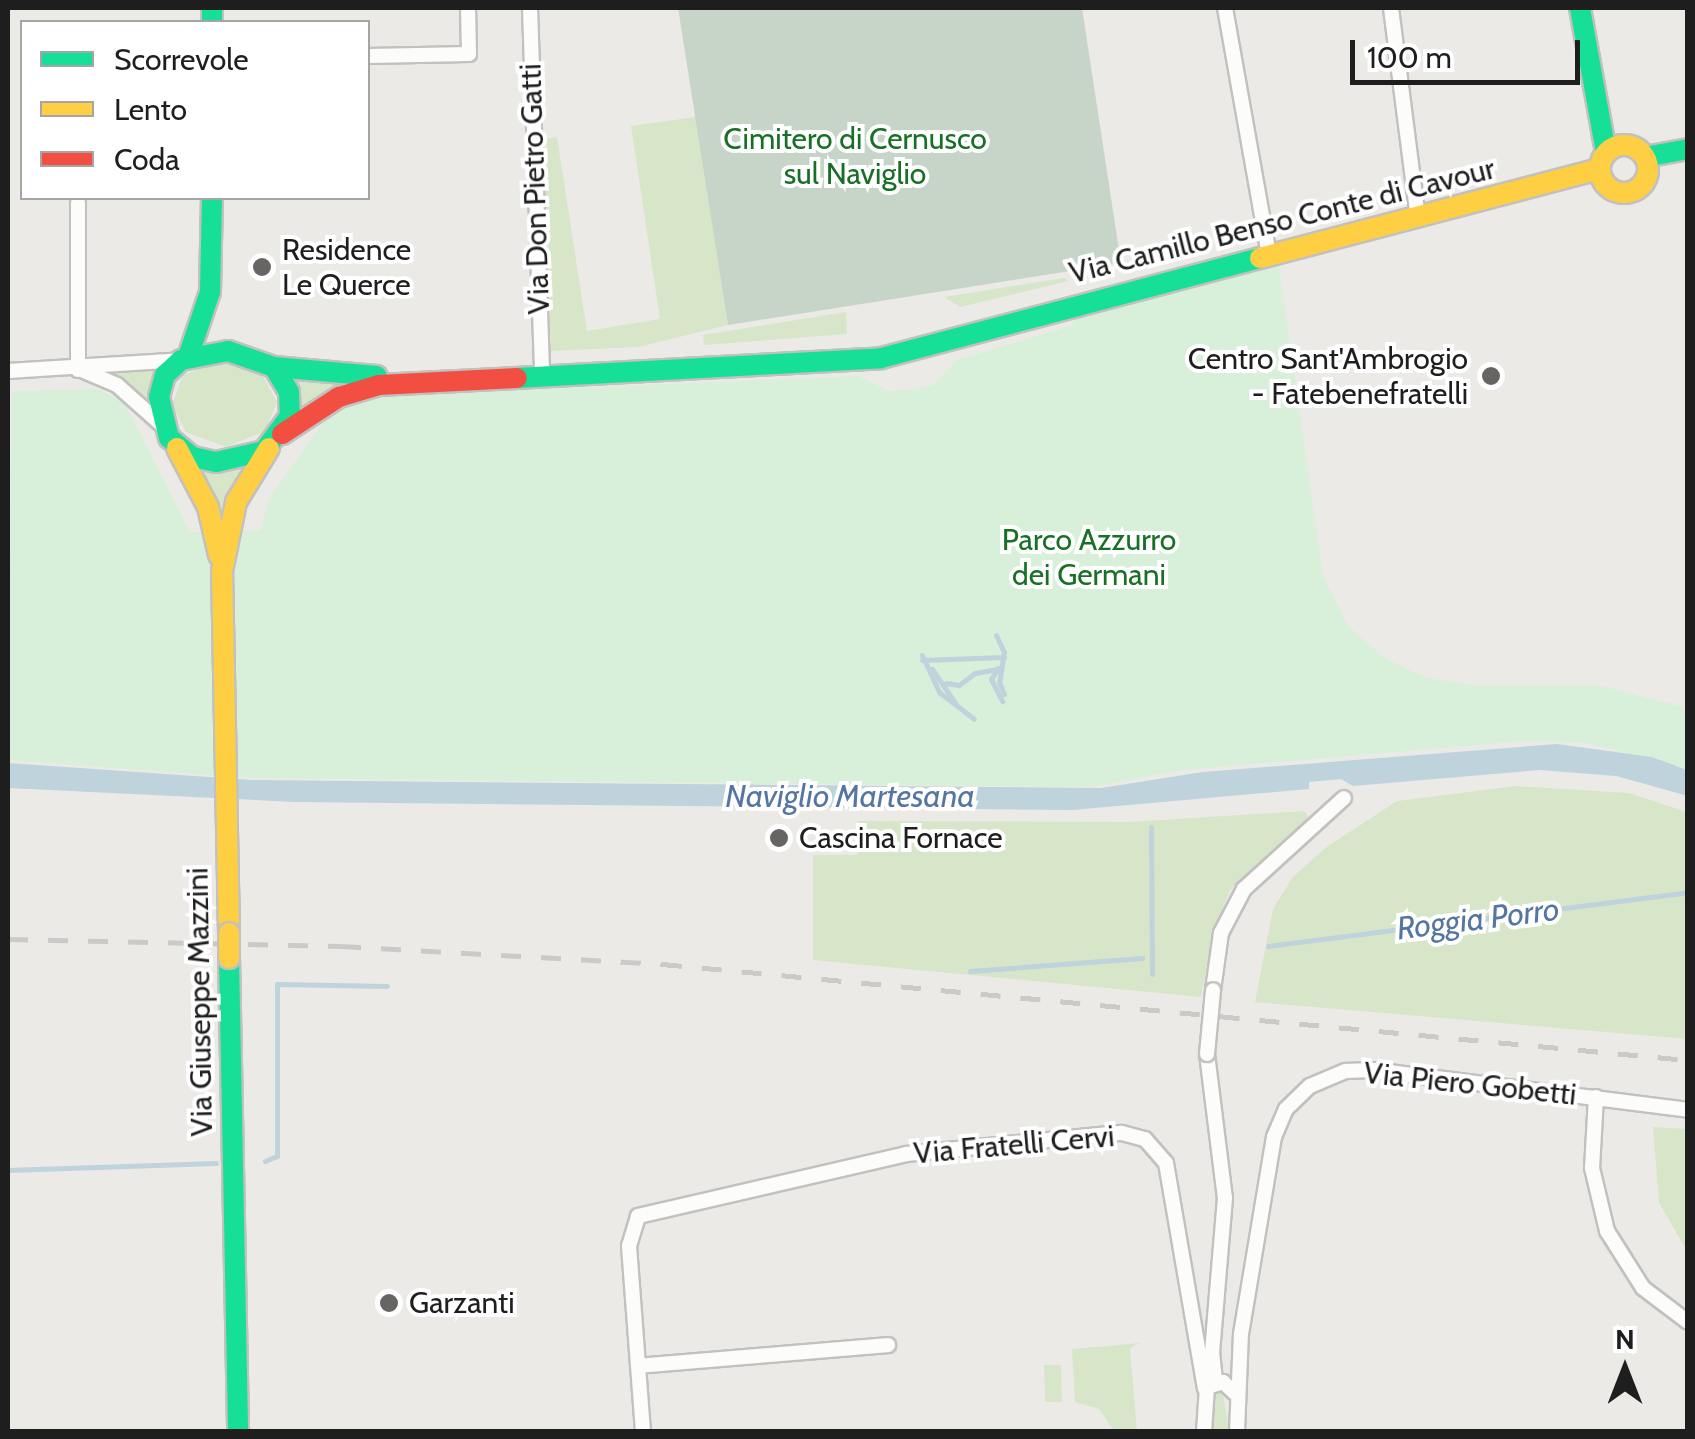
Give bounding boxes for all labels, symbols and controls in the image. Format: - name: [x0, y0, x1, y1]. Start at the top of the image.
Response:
- legend: [20, 20, 370, 200]
- scale bar: [1355, 20, 1585, 82]
- text: 100 m: [1367, 39, 1452, 76]
- text: Scorrevole: [114, 41, 249, 78]
- street label: Via Don Pietro Gatti: [513, 63, 557, 315]
- text: Lento: [114, 91, 187, 128]
- park label: Cimitero di Cernusco sul Naviglio: [723, 121, 987, 192]
- text: Coda: [114, 141, 180, 178]
- street label: Via Camillo Benso Conte di Cavour: [1066, 151, 1498, 291]
- place label: Residence Le Querce: [282, 232, 411, 302]
- marker: Residence Le Querce: [251, 256, 273, 278]
- place label: Centro Sant'Ambrogio - Fatebenefratelli: [1188, 341, 1468, 412]
- marker: Centro Sant'Ambrogio - Fatebenefratelli: [1478, 363, 1504, 389]
- park label: Parco Azzurro dei Germani: [1002, 522, 1176, 592]
- water label: Naviglio Martesana: [725, 777, 975, 815]
- place label: Cascina Fornace: [799, 820, 1002, 856]
- marker: Cascina Fornace: [768, 827, 790, 849]
- street label: Via Giuseppe Mazzini: [180, 867, 220, 1137]
- water label: Roggia Porro: [1395, 890, 1561, 948]
- street label: Via Piero Gobetti: [1362, 1055, 1578, 1113]
- street label: Via Fratelli Cervi: [912, 1118, 1116, 1172]
- place label: Garzanti: [409, 1285, 515, 1321]
- marker: Garzanti: [378, 1292, 400, 1314]
- north arrow: [1575, 1319, 1675, 1419]
- text: N: [1615, 1322, 1635, 1356]

